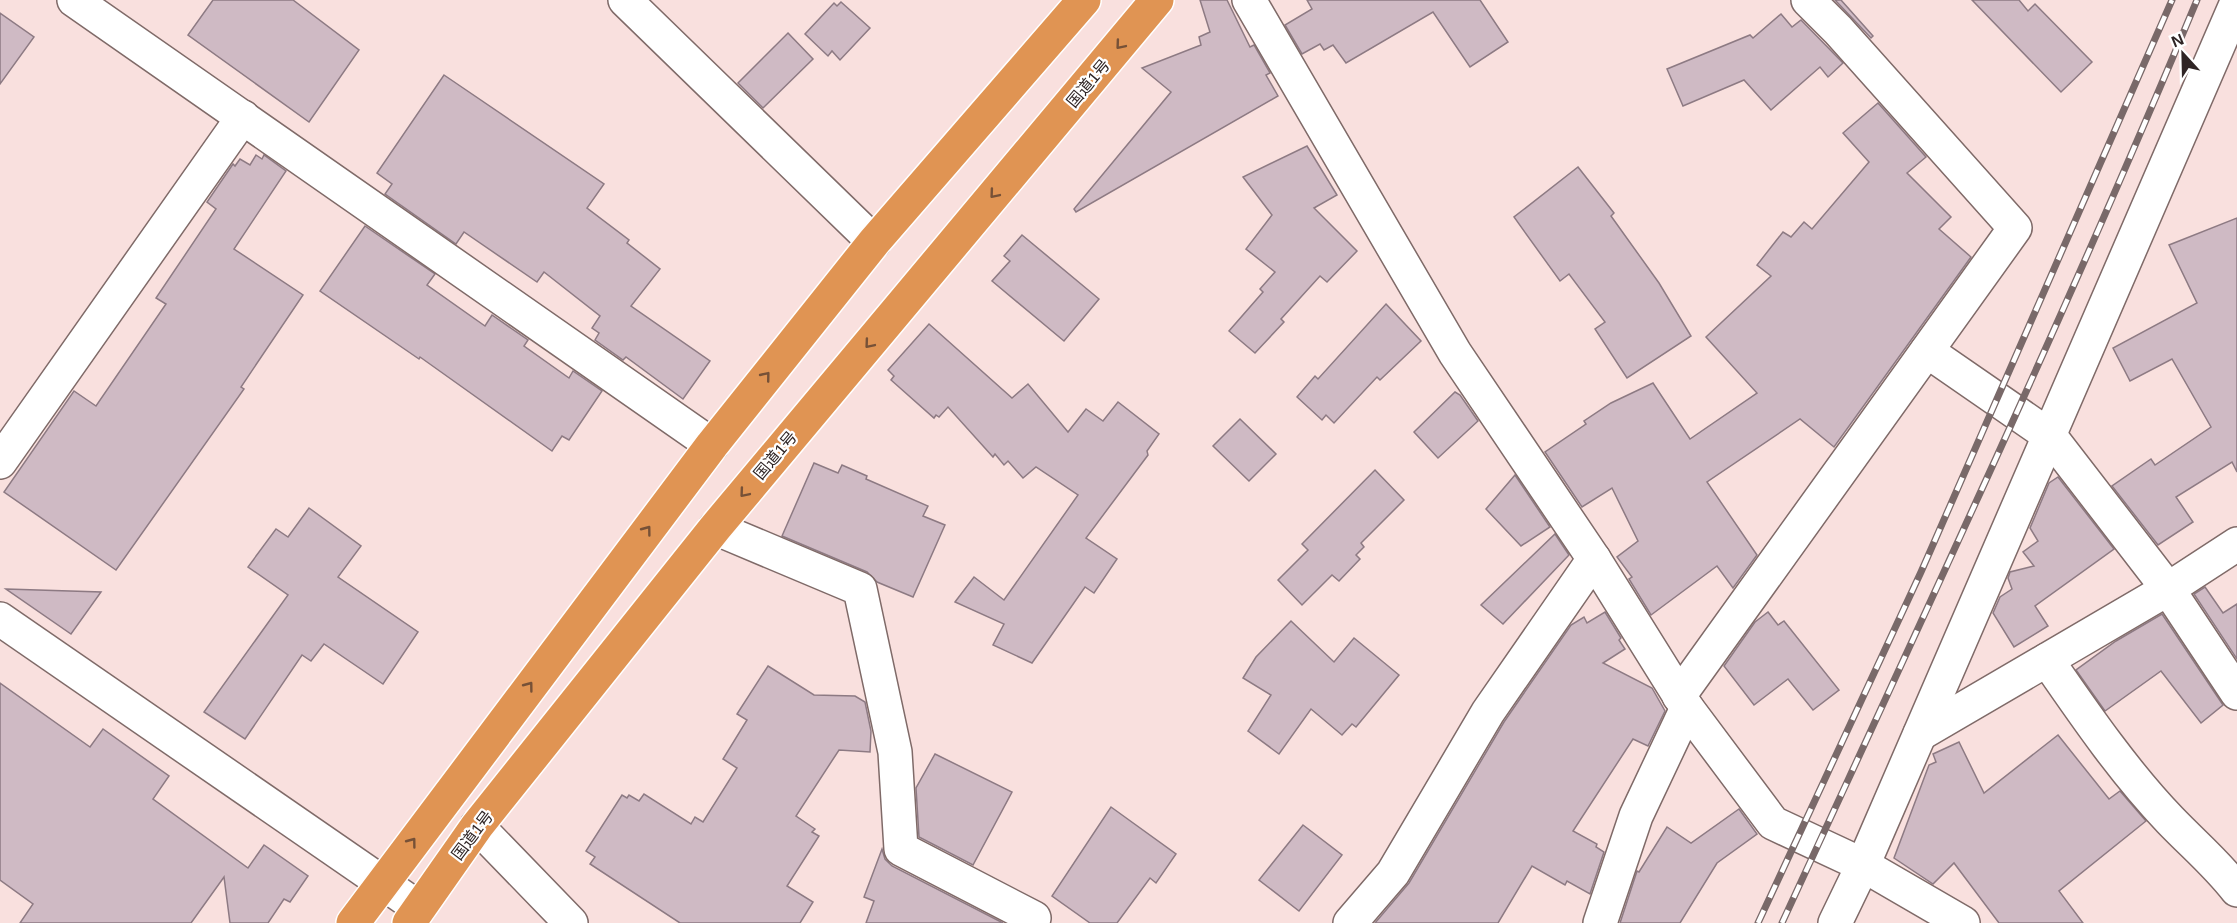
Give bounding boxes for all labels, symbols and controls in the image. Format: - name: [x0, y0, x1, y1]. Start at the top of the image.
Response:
- north arrow: [2153, 24, 2213, 84]
- text: N: [2169, 31, 2186, 51]
- one-way arrow: [1116, 38, 1127, 49]
- street label: 国道1号: [1064, 56, 1113, 111]
- one-way arrow: [991, 187, 1002, 198]
- one-way arrow: [865, 337, 876, 348]
- one-way arrow: [759, 372, 770, 383]
- street label: 国道1号: [751, 428, 800, 483]
- one-way arrow: [740, 486, 751, 497]
- one-way arrow: [639, 526, 650, 537]
- one-way arrow: [522, 682, 533, 693]
- street label: 国道1号: [448, 807, 496, 863]
- one-way arrow: [404, 837, 415, 848]

